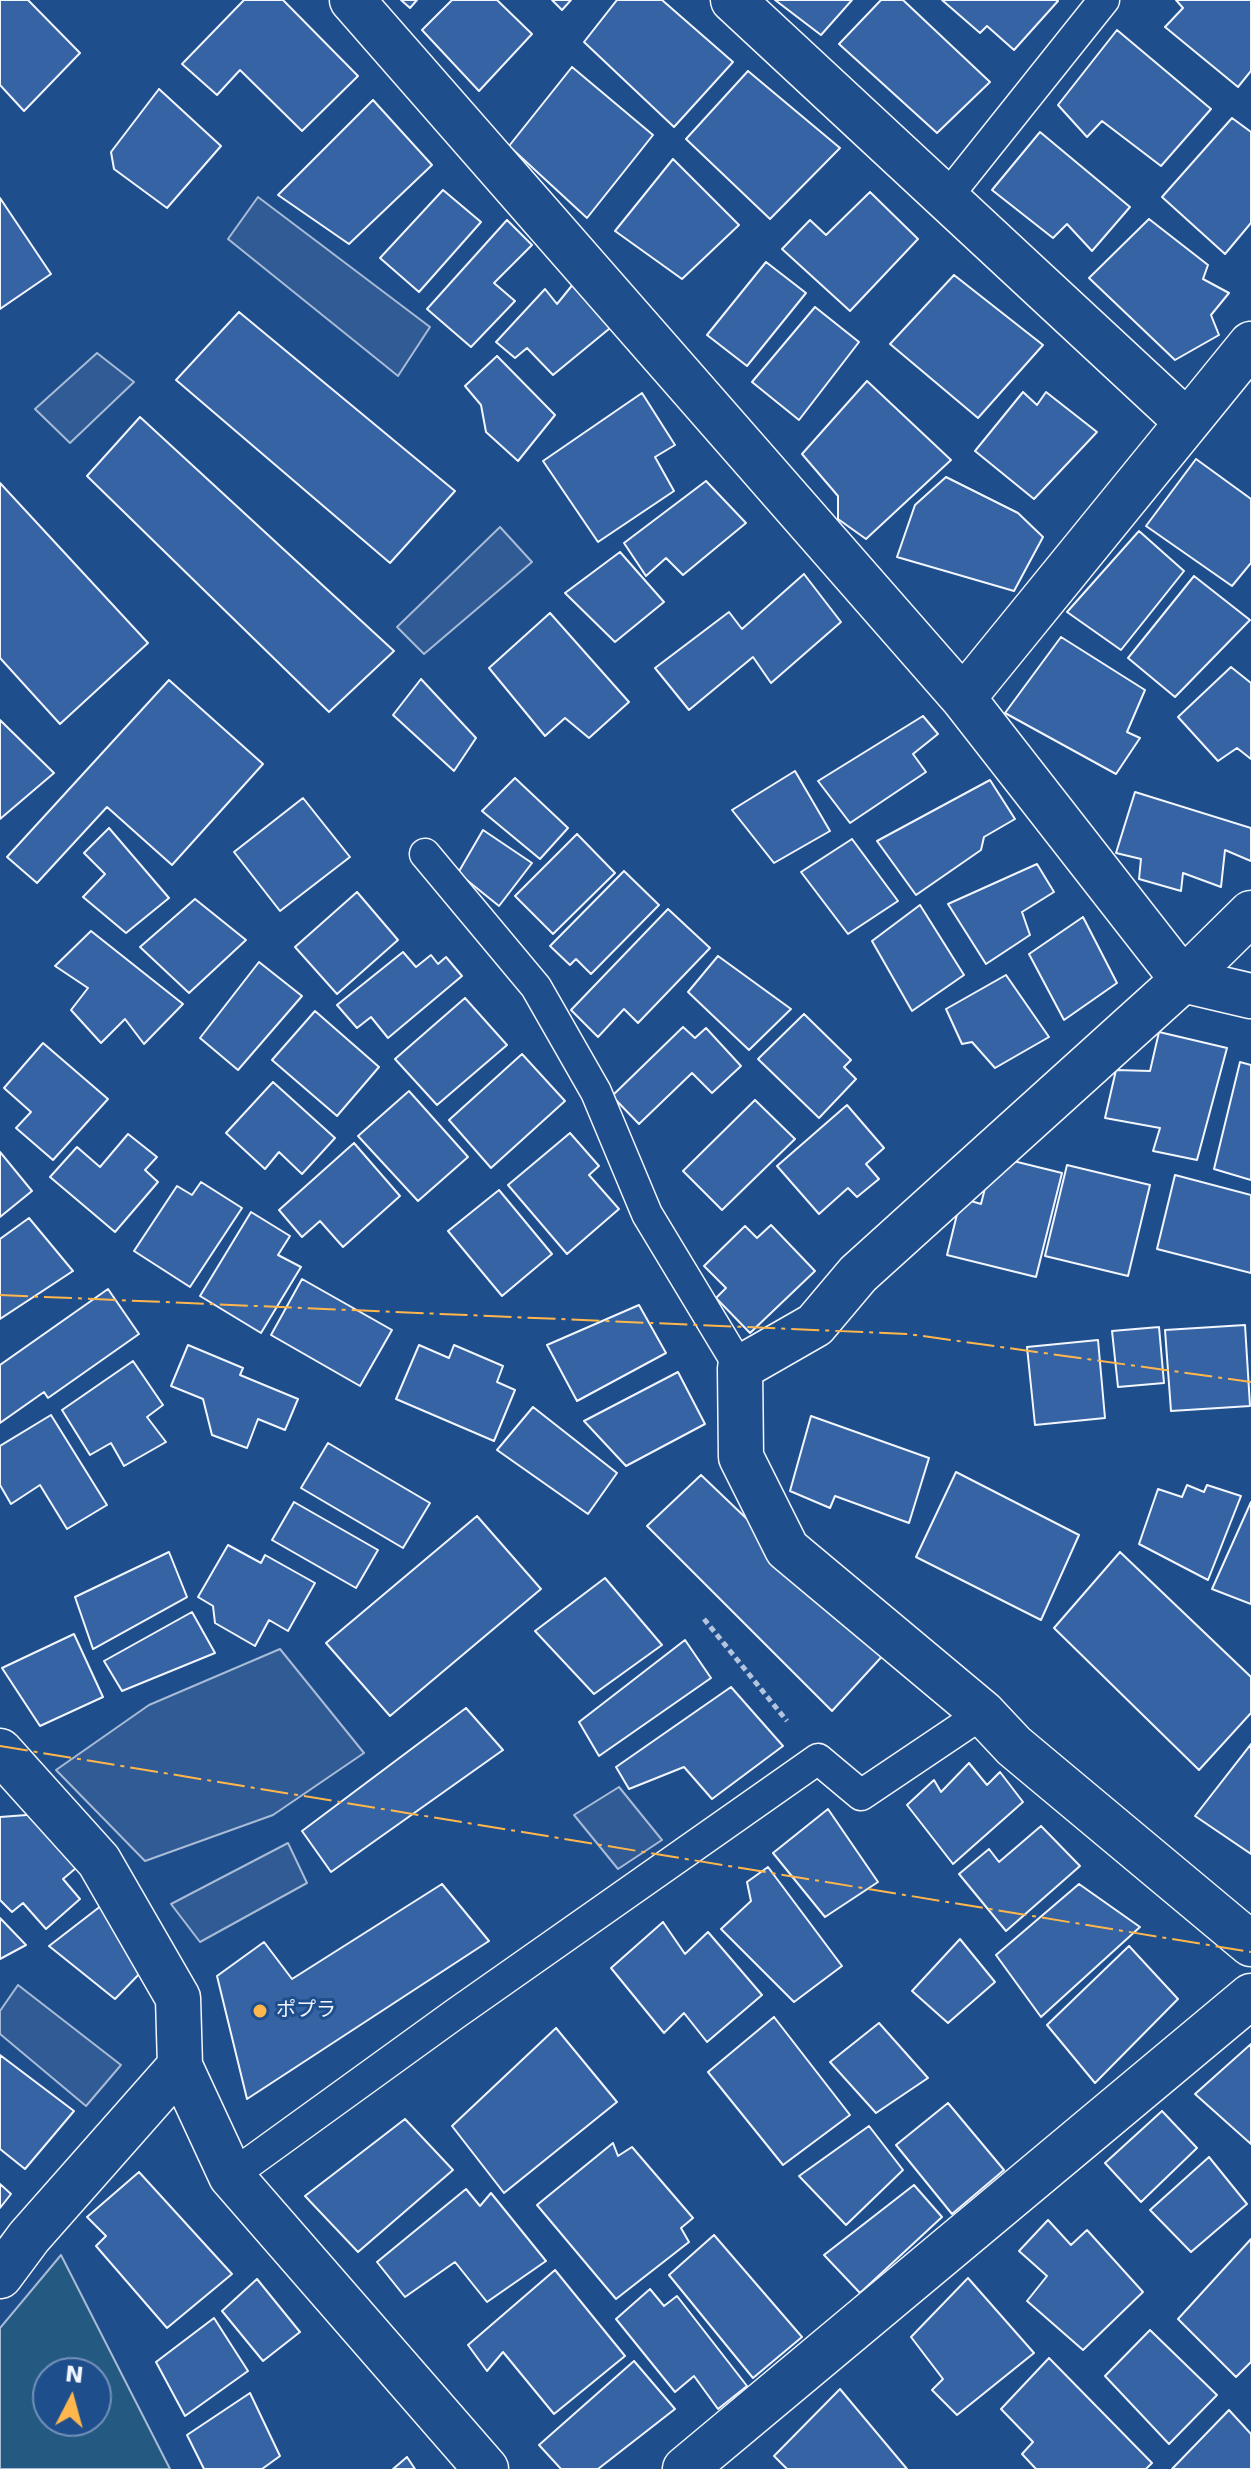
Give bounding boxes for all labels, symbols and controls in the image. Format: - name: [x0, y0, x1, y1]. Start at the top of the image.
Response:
- place label: ポプラ: [276, 1999, 336, 2023]
- marker: ポプラ: [251, 2002, 269, 2020]
- north arrow: [32, 2357, 112, 2437]
- text: N: [64, 2361, 85, 2388]

